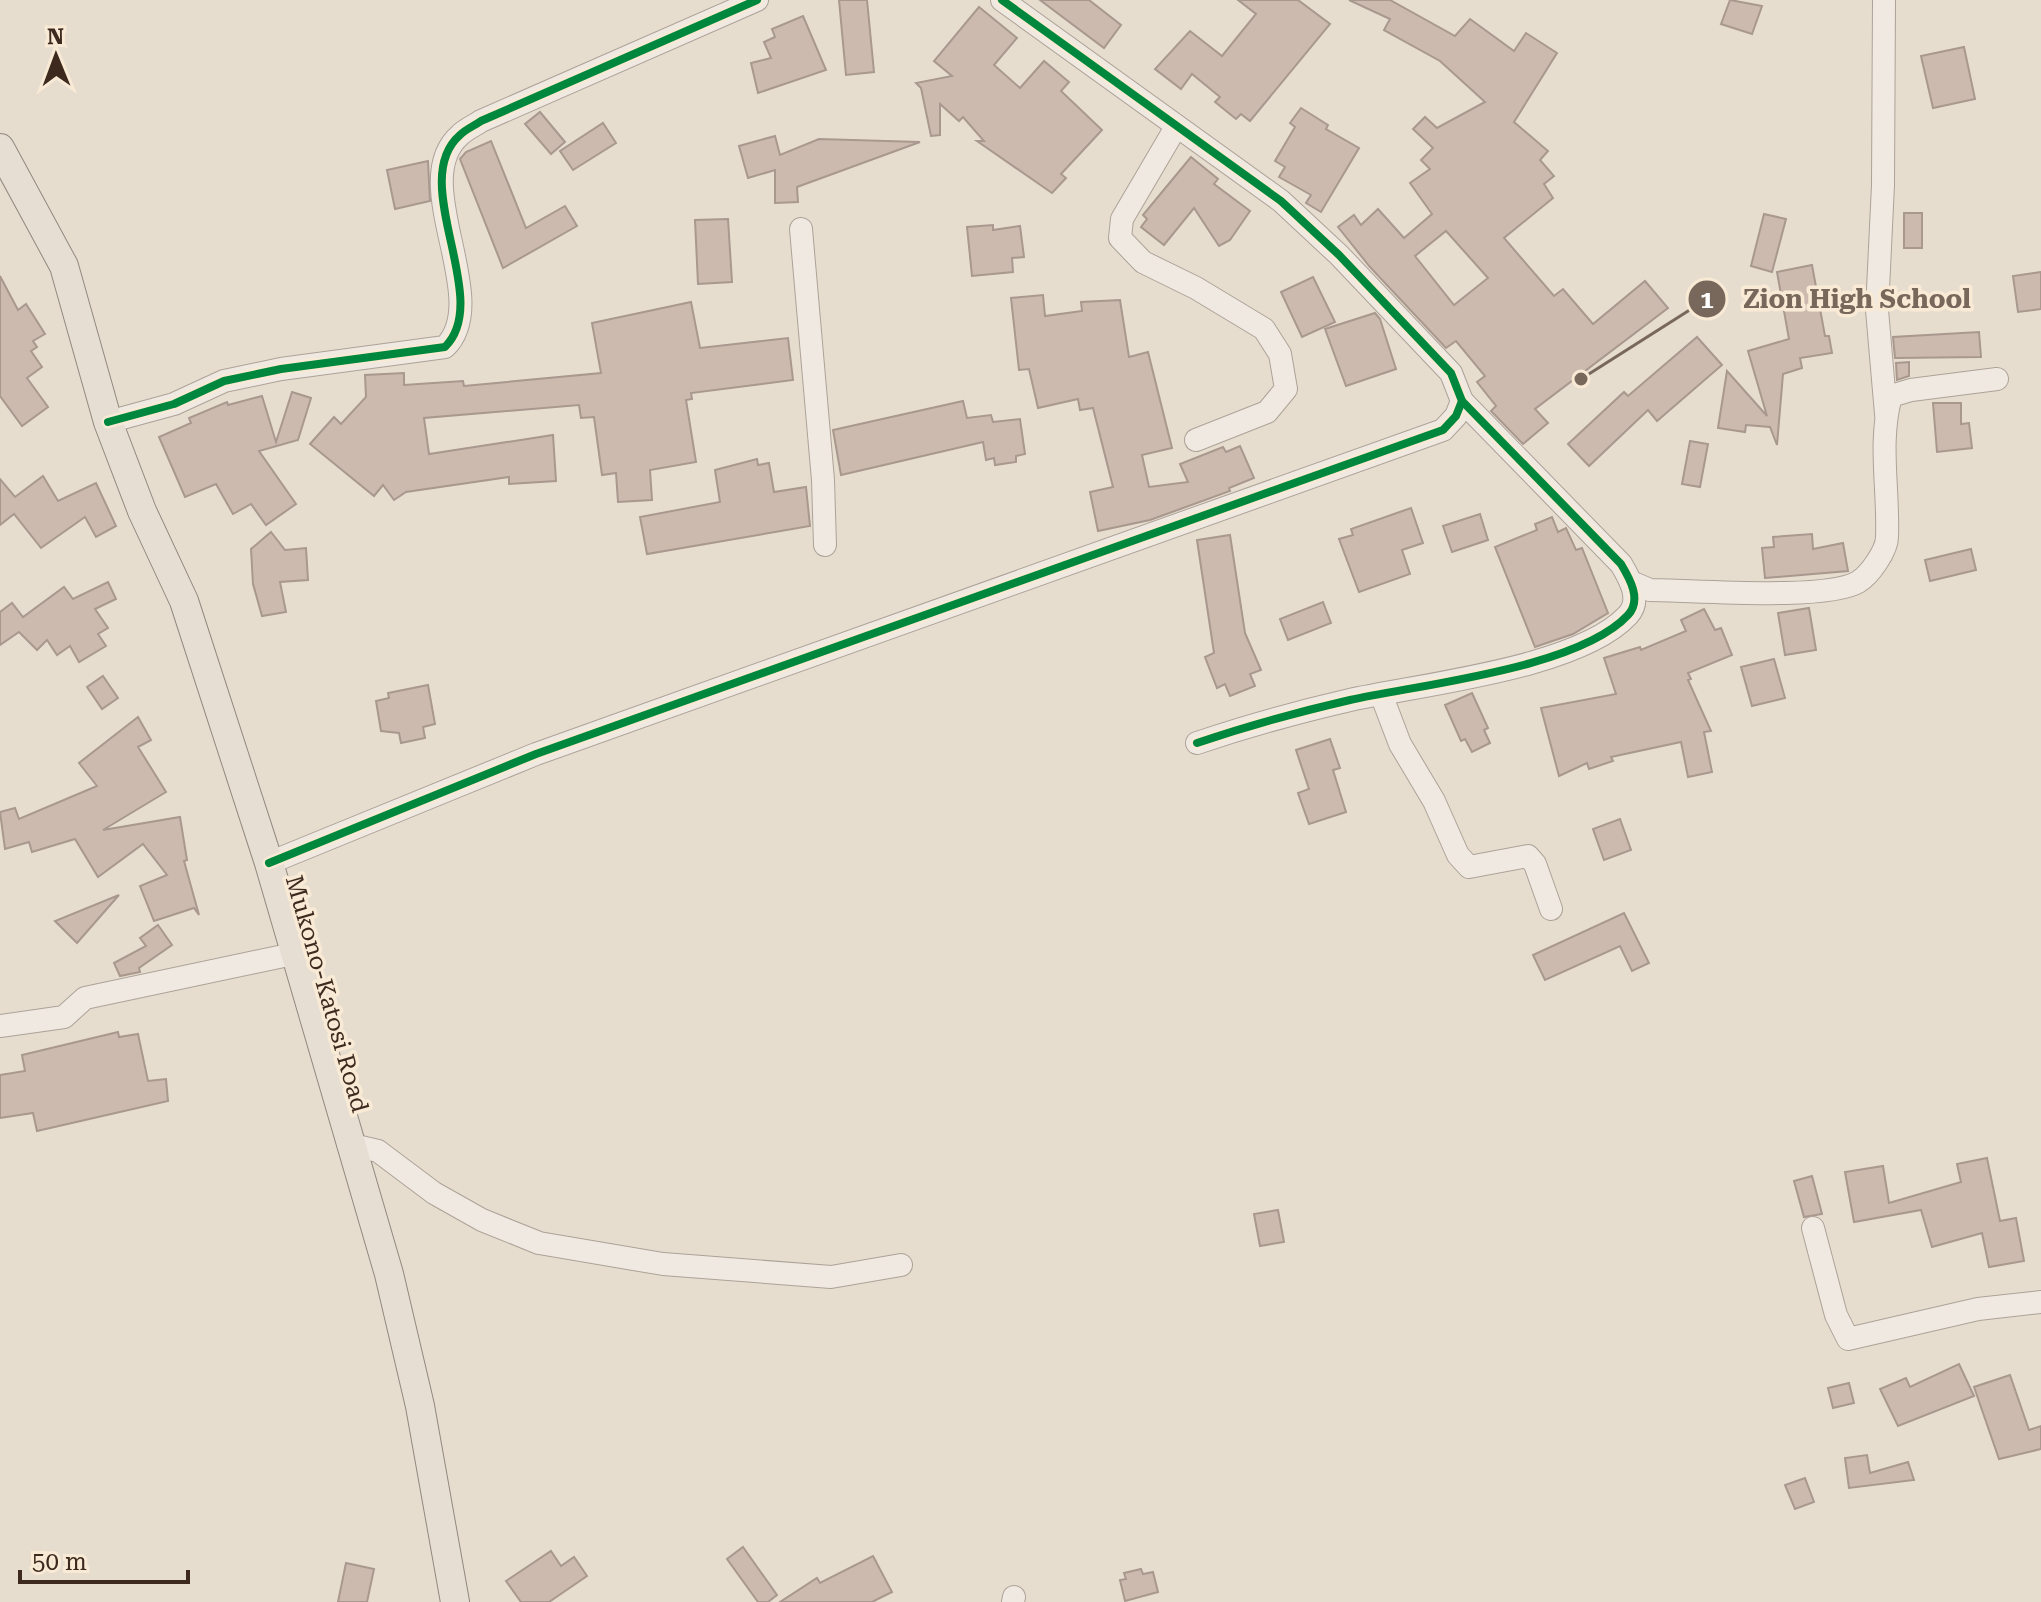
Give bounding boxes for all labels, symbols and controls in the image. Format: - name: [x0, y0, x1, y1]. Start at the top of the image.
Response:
- north arrow: [16, 16, 96, 96]
- text: N: [47, 24, 64, 49]
- callout: Zion High School: [1687, 274, 1987, 324]
- text: Zion High School: [1743, 284, 1971, 314]
- text: 1: [1700, 286, 1714, 314]
- street label: Mukono-Katosi Road: [280, 872, 374, 1116]
- scale bar: [20, 1534, 188, 1584]
- text: 50 m: [32, 1548, 87, 1576]

